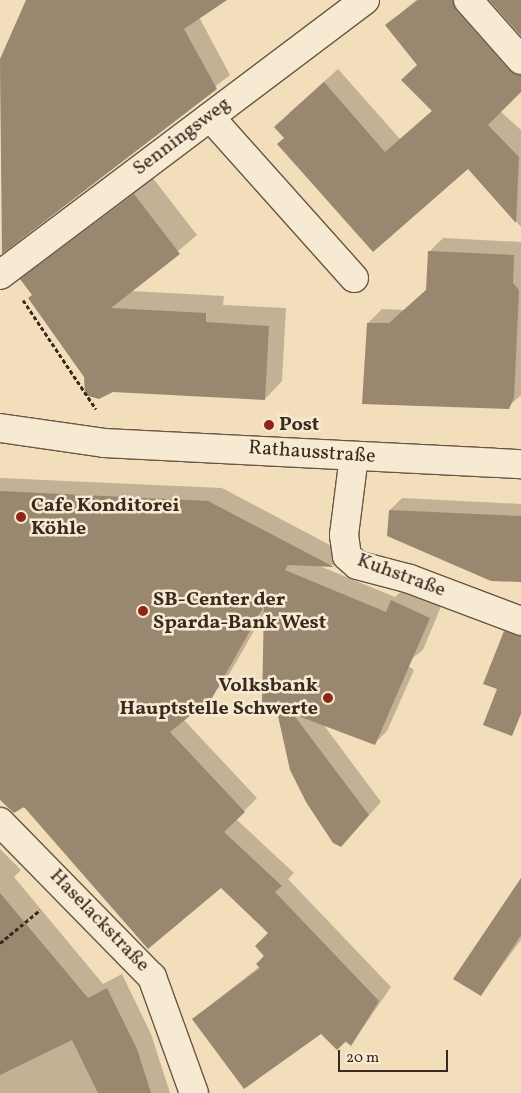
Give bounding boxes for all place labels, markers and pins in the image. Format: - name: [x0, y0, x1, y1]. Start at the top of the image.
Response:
- place label: Post: [279, 413, 319, 437]
- marker: Post: [263, 419, 275, 431]
- place label: Cafe Konditorei Köhle: [31, 494, 180, 541]
- marker: Cafe Konditorei Köhle: [15, 511, 27, 523]
- place label: SB-Center der Sparda-Bank West: [153, 588, 327, 635]
- marker: SB-Center der Sparda-Bank West: [137, 605, 149, 617]
- place label: Volksbank Hauptstelle Schwerte: [120, 674, 318, 721]
- marker: Volksbank Hauptstelle Schwerte: [322, 692, 334, 704]

